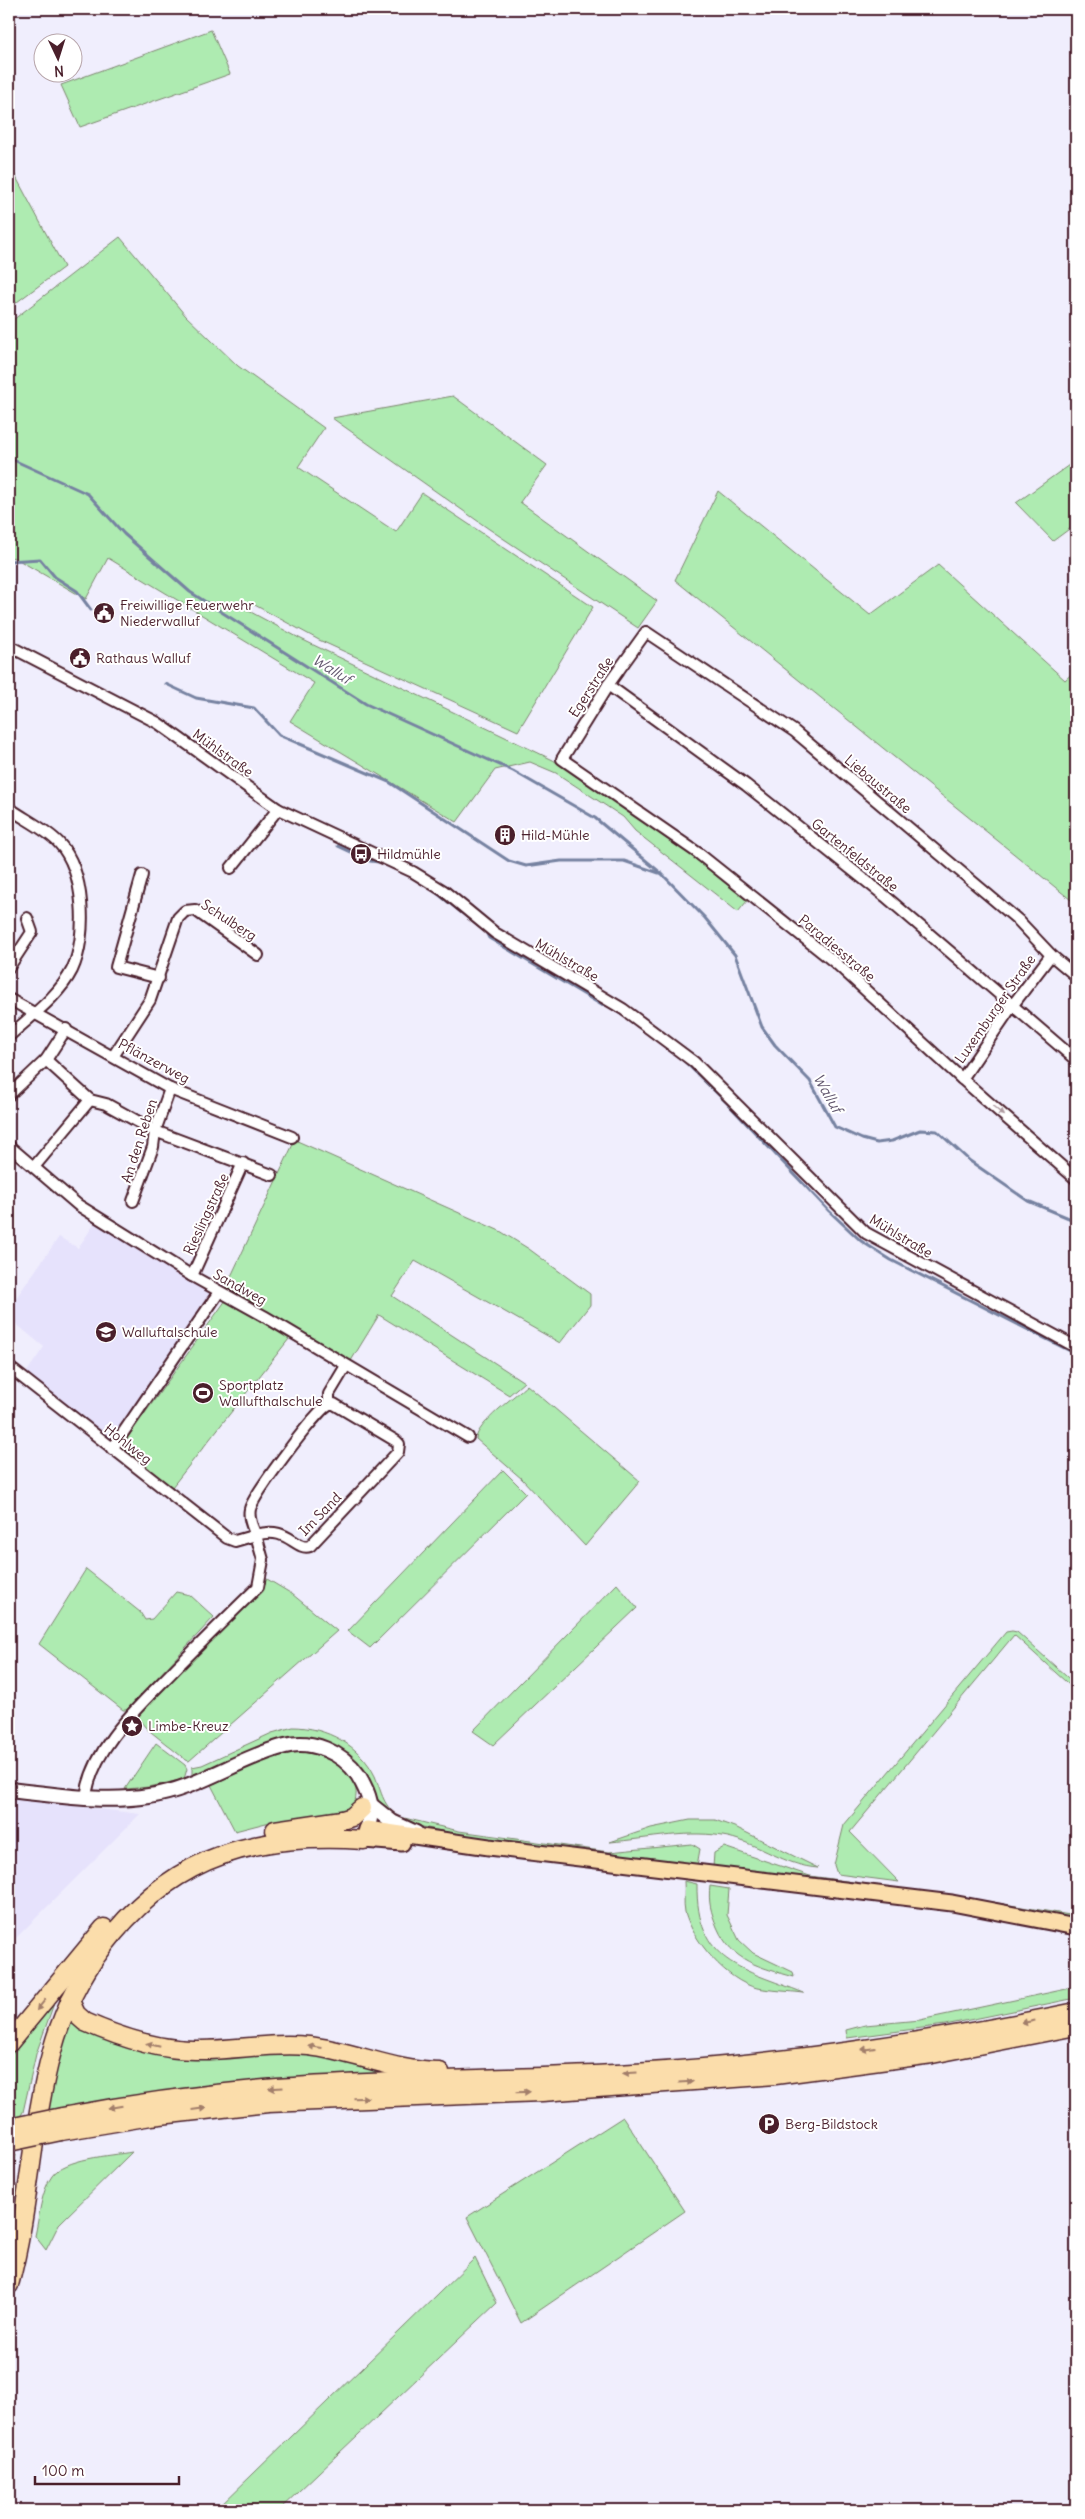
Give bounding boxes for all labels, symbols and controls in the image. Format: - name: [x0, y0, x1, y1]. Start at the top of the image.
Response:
- north arrow: [32, 32, 82, 82]
- text: N: [53, 62, 64, 80]
- place label: Freiwillige Feuerwehr Niederwalluf: [120, 596, 254, 630]
- public building icon: Freiwillige Feuerwehr Niederwalluf: [92, 601, 116, 625]
- public building icon: Rathaus Walluf: [68, 646, 92, 670]
- place label: Rathaus Walluf: [96, 649, 191, 667]
- water label: Walluf: [309, 650, 358, 690]
- street label: Egerstraße: [565, 653, 617, 721]
- street label: Mühlstraße: [189, 725, 257, 781]
- street label: Liebaustraße: [841, 751, 915, 817]
- street label: Gartenfeldstraße: [808, 814, 902, 896]
- building icon: Hild-Mühle: [493, 823, 517, 847]
- place label: Hild-Mühle: [521, 826, 590, 844]
- bus stop icon: Hildmühle: [349, 842, 373, 866]
- place label: Hildmühle: [377, 845, 441, 863]
- street label: Schulberg: [198, 895, 260, 945]
- street label: Paradiesstraße: [795, 911, 879, 985]
- street label: Mühlstraße: [532, 935, 602, 985]
- street label: Luxemburger Straße: [951, 951, 1039, 1067]
- street label: Pflänzerweg: [115, 1035, 193, 1087]
- water label: Walluf: [809, 1070, 848, 1119]
- street label: An den Reben: [117, 1097, 161, 1185]
- one-way arrow: [992, 1106, 1005, 1117]
- street label: Rieslingstraße: [179, 1170, 233, 1258]
- street label: Mühlstraße: [866, 1210, 936, 1262]
- street label: Sandweg: [210, 1265, 270, 1309]
- school or university icon: Walluftalschule: [94, 1320, 118, 1344]
- place label: Walluftalschule: [122, 1323, 218, 1341]
- place label: Sportplatz Wallufthalschule: [219, 1376, 323, 1410]
- sports icon: Sportplatz Wallufthalschule: [191, 1381, 215, 1405]
- street label: Hohlweg: [101, 1420, 155, 1468]
- street label: Im Sand: [295, 1488, 345, 1540]
- place icon: Limbe-Kreuz: [120, 1714, 144, 1738]
- place label: Limbe-Kreuz: [148, 1717, 229, 1735]
- one-way arrow: [35, 1998, 46, 2011]
- one-way arrow: [1021, 2018, 1036, 2026]
- one-way arrow: [146, 2041, 161, 2049]
- one-way arrow: [307, 2043, 323, 2051]
- one-way arrow: [860, 2045, 876, 2053]
- one-way arrow: [621, 2069, 637, 2077]
- one-way arrow: [678, 2078, 694, 2086]
- one-way arrow: [268, 2085, 284, 2093]
- one-way arrow: [516, 2088, 532, 2096]
- one-way arrow: [353, 2093, 369, 2101]
- one-way arrow: [107, 2104, 123, 2112]
- one-way arrow: [191, 2105, 207, 2113]
- parking icon: Berg-Bildstock: [757, 2112, 781, 2136]
- place label: Berg-Bildstock: [785, 2115, 878, 2133]
- scale bar: [35, 2454, 179, 2486]
- text: 100 m: [42, 2461, 84, 2480]

